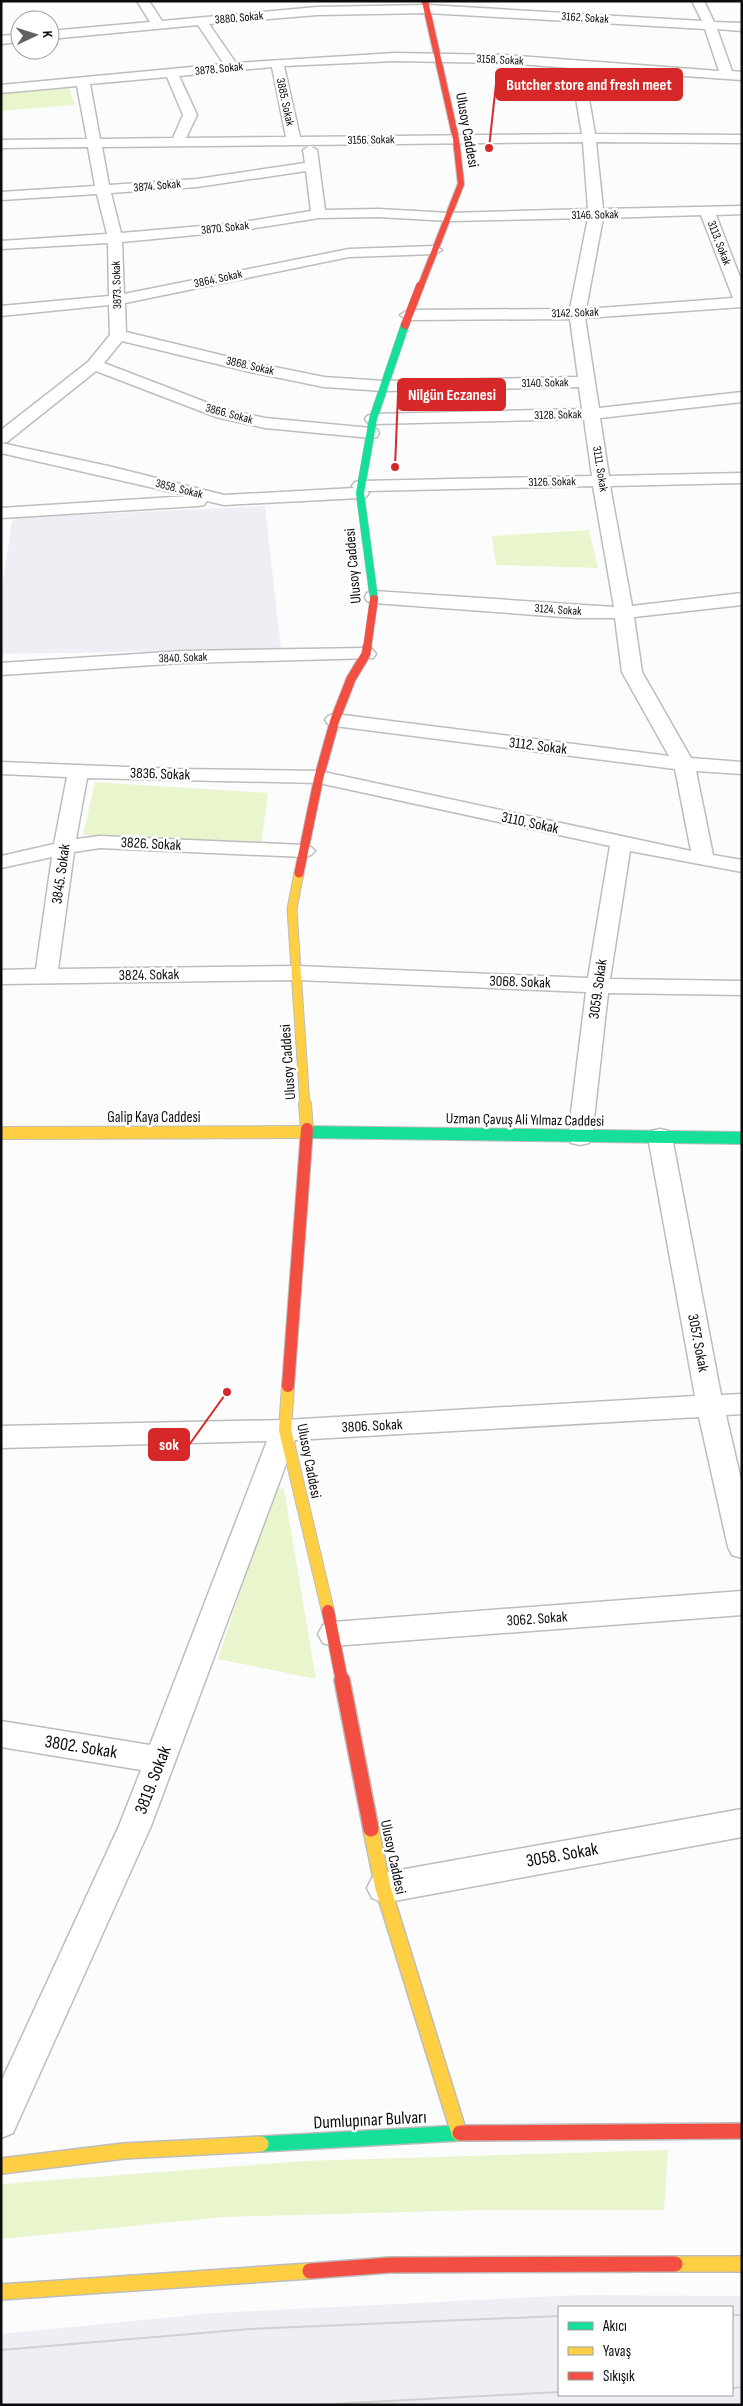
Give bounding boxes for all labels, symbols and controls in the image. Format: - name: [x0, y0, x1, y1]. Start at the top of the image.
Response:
- street label: 3880. Sokak: [214, 8, 264, 28]
- street label: 3162. Sokak: [561, 9, 610, 27]
- north arrow: [10, 10, 60, 60]
- text: K: [39, 30, 56, 38]
- street label: 3158. Sokak: [476, 51, 524, 69]
- street label: 3878. Sokak: [194, 59, 244, 79]
- callout: Butcher store and fresh meet: [496, 69, 682, 100]
- text: Butcher store and fresh meet: [506, 76, 672, 95]
- street label: 3885. Sokak: [273, 77, 297, 128]
- street label: Ulusoy Caddesi: [451, 91, 483, 169]
- street label: 3156. Sokak: [347, 132, 395, 148]
- street label: 3874. Sokak: [133, 176, 182, 196]
- street label: 3146. Sokak: [571, 207, 619, 223]
- street label: 3870. Sokak: [200, 218, 250, 238]
- street label: 3113. Sokak: [704, 219, 734, 268]
- street label: 3873. Sokak: [109, 260, 125, 309]
- street label: 3864. Sokak: [193, 267, 244, 291]
- street label: 3142. Sokak: [551, 305, 599, 321]
- street label: 3868. Sokak: [225, 353, 276, 379]
- street label: 3140. Sokak: [521, 375, 569, 391]
- callout: Nilgün Eczanesi: [398, 379, 505, 410]
- text: Nilgün Eczanesi: [408, 386, 496, 405]
- street label: 3866. Sokak: [204, 400, 255, 428]
- street label: 3128. Sokak: [534, 407, 582, 423]
- street label: 3111. Sokak: [589, 445, 611, 493]
- street label: 3126. Sokak: [528, 474, 576, 490]
- street label: 3858. Sokak: [154, 476, 205, 502]
- street label: Ulusoy Caddesi: [340, 527, 366, 605]
- street label: 3124. Sokak: [534, 601, 583, 619]
- street label: 3840. Sokak: [158, 650, 208, 666]
- street label: 3112. Sokak: [508, 733, 568, 759]
- street label: 3836. Sokak: [129, 763, 191, 785]
- street label: 3110. Sokak: [500, 808, 561, 838]
- street label: 3826. Sokak: [120, 833, 182, 855]
- street label: 3845. Sokak: [47, 842, 75, 905]
- street label: 3059. Sokak: [584, 958, 612, 1020]
- street label: 3824. Sokak: [119, 965, 180, 985]
- street label: 3068. Sokak: [489, 971, 551, 993]
- street label: Ulusoy Caddesi: [276, 1023, 300, 1100]
- street label: Galip Kaya Caddesi: [107, 1108, 201, 1127]
- street label: Uzman Çavuş Ali Yılmaz Caddesi: [446, 1109, 605, 1131]
- street label: 3057. Sokak: [683, 1312, 713, 1374]
- street label: 3806. Sokak: [341, 1415, 403, 1437]
- street label: Ulusoy Caddesi: [292, 1422, 326, 1500]
- callout: sok: [149, 1429, 189, 1460]
- text: sok: [159, 1436, 179, 1455]
- street label: 3062. Sokak: [506, 1607, 568, 1631]
- street label: 3802. Sokak: [43, 1731, 119, 1763]
- street label: 3819. Sokak: [130, 1743, 176, 1817]
- street label: Ulusoy Caddesi: [376, 1818, 410, 1896]
- street label: 3058. Sokak: [524, 1838, 600, 1872]
- street label: Dumlupınar Bulvarı: [313, 2107, 427, 2133]
- legend: [558, 2306, 733, 2396]
- text: Akıcı: [602, 2317, 627, 2336]
- text: Yavaş: [603, 2342, 631, 2361]
- text: Sıkışık: [603, 2367, 635, 2386]

